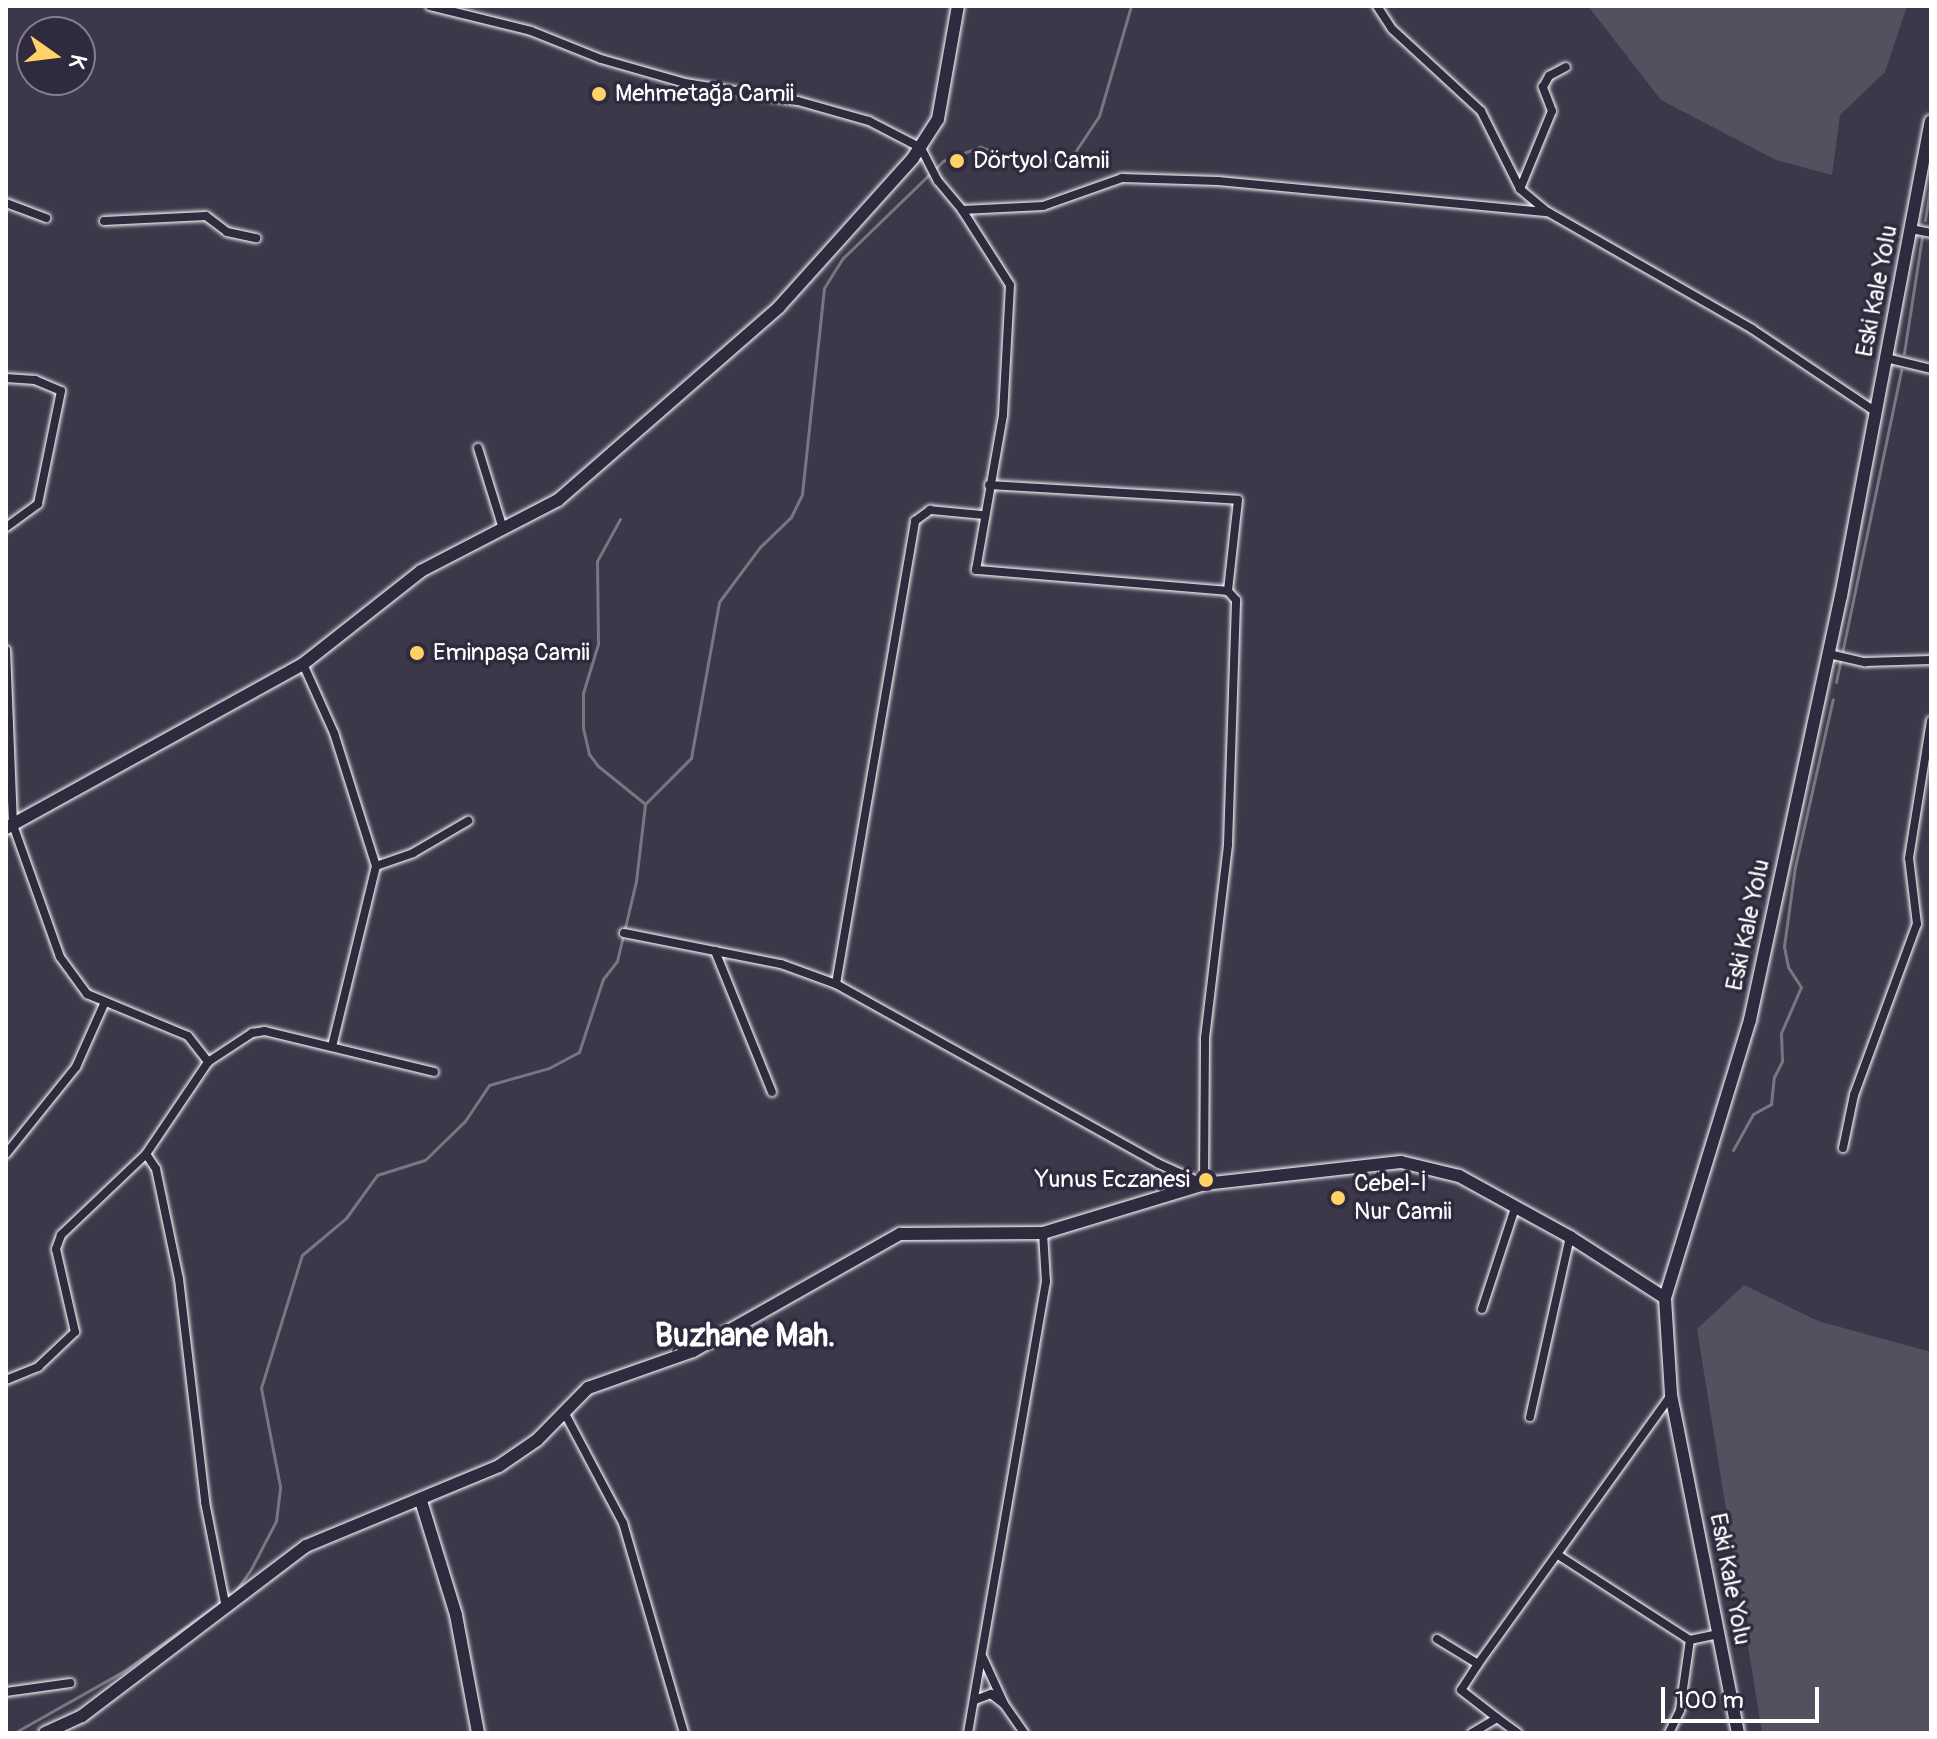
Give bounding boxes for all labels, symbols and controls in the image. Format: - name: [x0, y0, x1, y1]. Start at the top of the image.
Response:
- north arrow: [16, 16, 96, 96]
- text: K: [62, 51, 93, 71]
- place label: Mehmetağa Camii: [615, 80, 794, 108]
- marker: Mehmetağa Camii: [590, 85, 608, 103]
- place label: Dörtyol Camii: [973, 147, 1109, 175]
- marker: Dörtyol Camii: [948, 152, 966, 170]
- street label: Eski Kale Yolu: [1850, 223, 1904, 359]
- place label: Eminpaşa Camii: [433, 639, 590, 667]
- marker: Eminpaşa Camii: [408, 644, 426, 662]
- street label: Eski Kale Yolu: [1720, 857, 1776, 993]
- place label: Yunus Eczanesi: [1035, 1166, 1190, 1194]
- place label: Cebel-İ Nur Camii: [1354, 1170, 1452, 1226]
- marker: Yunus Eczanesi: [1197, 1171, 1215, 1189]
- marker: Cebel-İ Nur Camii: [1329, 1189, 1347, 1207]
- district label: Buzhane Mah.: [655, 1317, 835, 1355]
- street label: Eski Kale Yolu: [1703, 1511, 1757, 1647]
- scale bar: [1665, 1671, 1823, 1721]
- text: 100 m: [1675, 1686, 1744, 1715]

